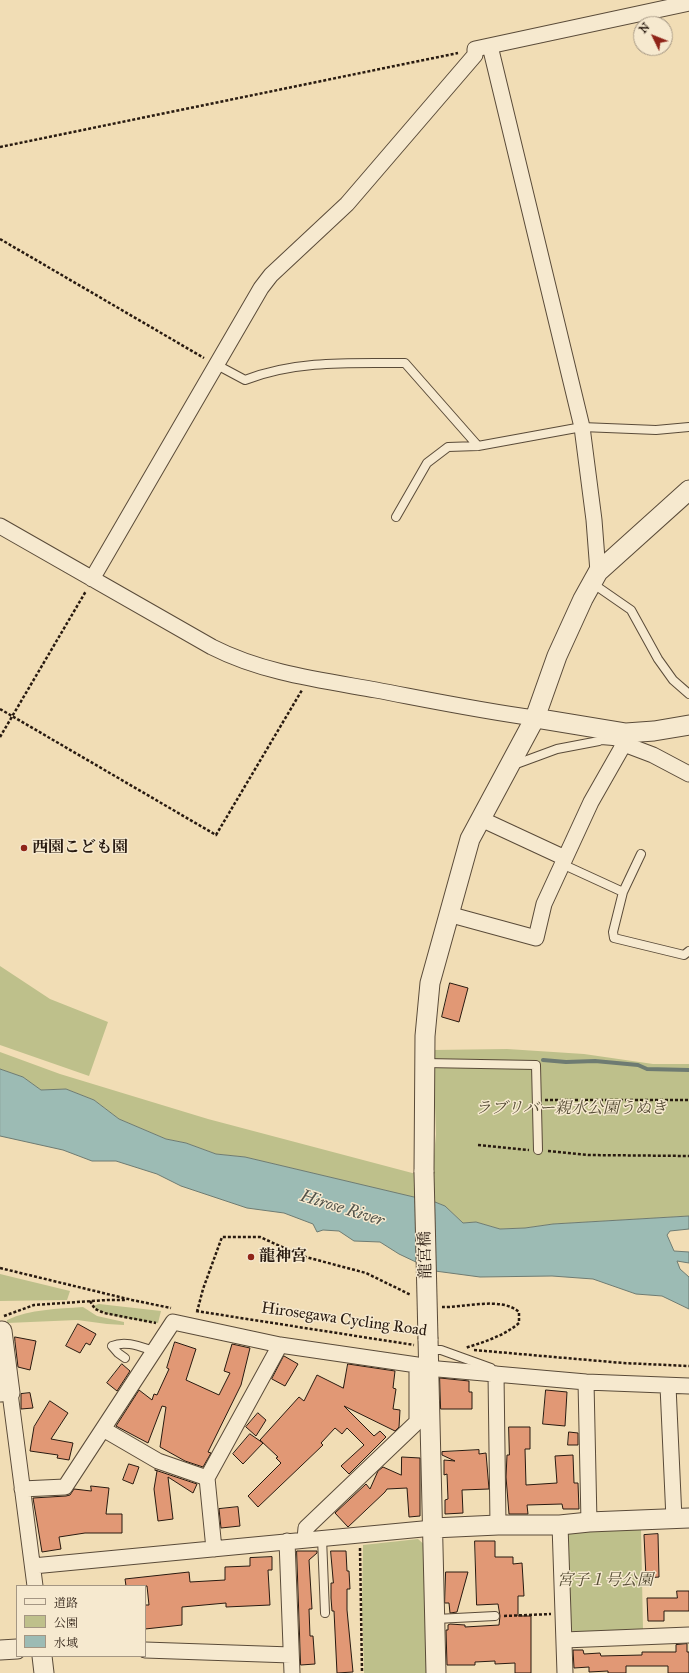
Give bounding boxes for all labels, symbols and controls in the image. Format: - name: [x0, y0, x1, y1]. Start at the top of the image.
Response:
- north arrow: [633, 16, 673, 56]
- text: N: [637, 20, 653, 36]
- place label: 西園こども園: [32, 838, 128, 858]
- marker: 西園こども園: [19, 843, 29, 853]
- park label: ラブリバー親水公園うぬき: [475, 1099, 667, 1119]
- water label: Hirose River: [297, 1187, 387, 1231]
- street label: 龍宮橋: [416, 1231, 436, 1279]
- place label: 龍神宮: [259, 1247, 307, 1267]
- marker: 龍神宮: [246, 1252, 256, 1262]
- street label: Hirosegawa Cycling Road: [260, 1299, 428, 1341]
- park label: 宮子１号公園: [557, 1571, 653, 1591]
- legend: [16, 1585, 146, 1657]
- text: 道路: [54, 1596, 78, 1610]
- text: 公園: [54, 1616, 78, 1630]
- text: 水域: [54, 1636, 78, 1650]

